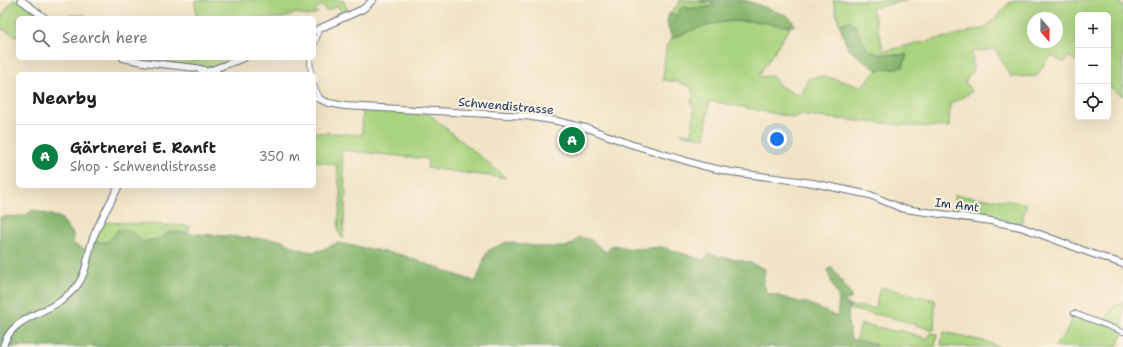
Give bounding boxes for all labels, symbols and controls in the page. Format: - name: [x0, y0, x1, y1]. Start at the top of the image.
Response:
- north arrow: [1027, 12, 1063, 48]
- map controls: [1075, 12, 1111, 120]
- button: +: [1075, 12, 1111, 48]
- search box: [16, 16, 316, 60]
- icon: search: [30, 27, 52, 49]
- text: Search here: [62, 28, 148, 48]
- button: −: [1075, 48, 1111, 84]
- button: locate: [1075, 84, 1111, 120]
- text: Nearby: [32, 87, 97, 109]
- street label: Schwendistrasse: [458, 94, 555, 118]
- pin: A: [559, 125, 585, 155]
- your location: [767, 129, 787, 149]
- text: Gärtnerei E. Ranft: [70, 138, 216, 158]
- text: A: [40, 148, 50, 165]
- text: 350 m: [259, 148, 300, 165]
- text: Shop · Schwendistrasse: [70, 158, 217, 175]
- street label: Im Amt: [934, 194, 980, 216]

